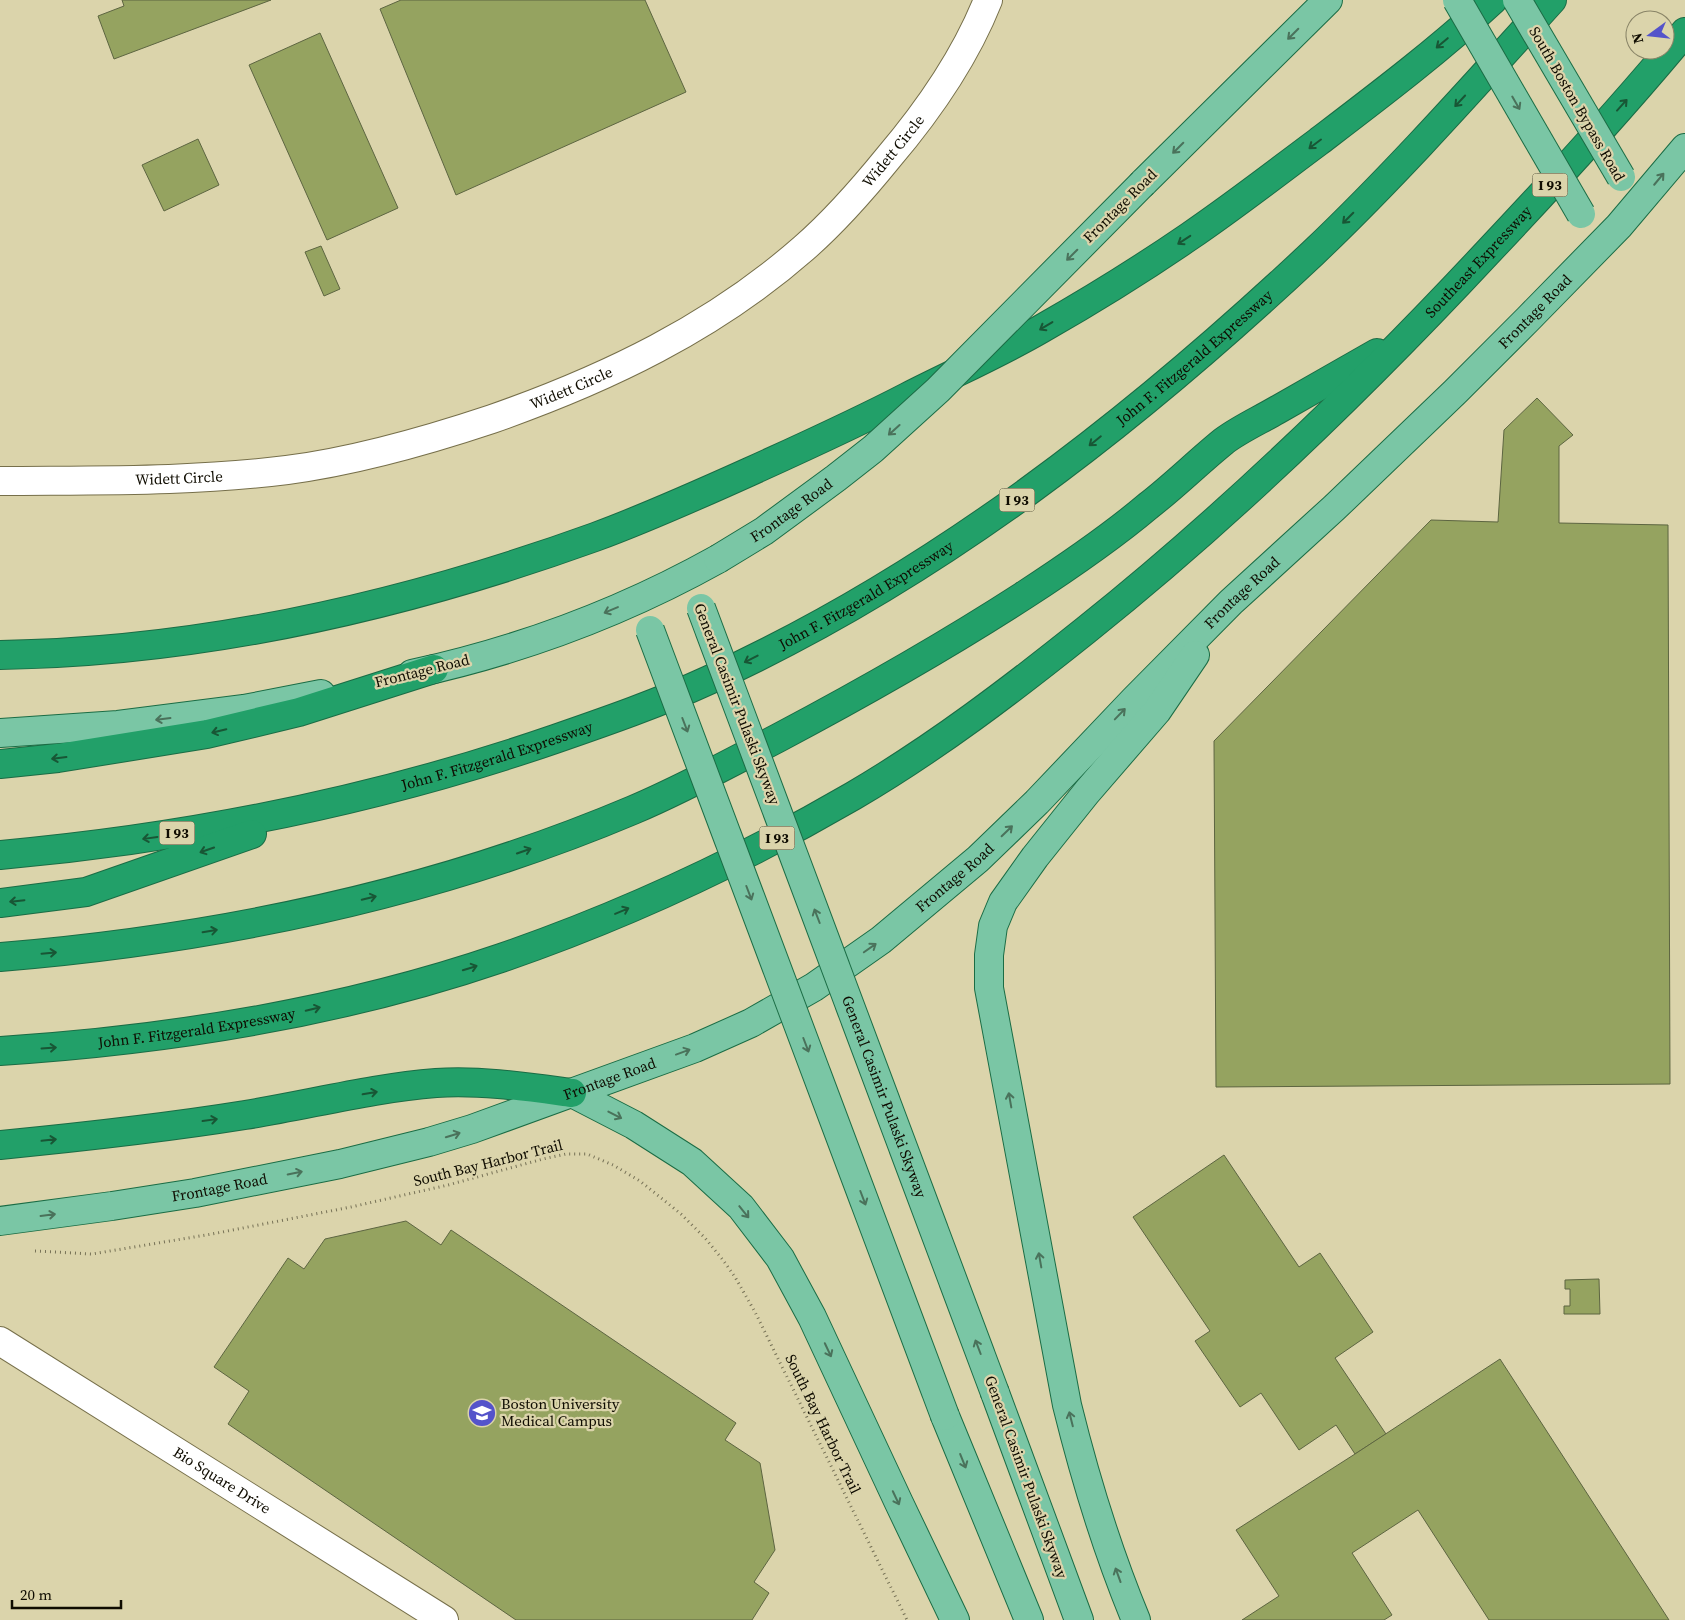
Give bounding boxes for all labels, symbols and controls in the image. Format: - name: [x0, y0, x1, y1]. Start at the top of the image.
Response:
- north arrow: [1625, 10, 1675, 60]
- street label: South Boston Bypass Road: [1524, 22, 1631, 185]
- one-way arrow: [1287, 28, 1300, 40]
- text: N: [1626, 31, 1648, 46]
- one-way arrow: [1436, 38, 1449, 49]
- one-way arrow: [1454, 94, 1466, 107]
- one-way arrow: [1512, 95, 1522, 109]
- one-way arrow: [1616, 99, 1628, 112]
- street label: Widett Circle: [857, 110, 929, 191]
- one-way arrow: [1308, 139, 1322, 149]
- one-way arrow: [1172, 142, 1184, 155]
- street label: Frontage Road: [1078, 164, 1162, 247]
- one-way arrow: [1653, 173, 1664, 186]
- road number: I 93: [1532, 174, 1568, 196]
- street label: Southeast Expressway: [1420, 201, 1536, 322]
- one-way arrow: [1342, 212, 1354, 224]
- one-way arrow: [1177, 235, 1191, 245]
- one-way arrow: [1066, 248, 1078, 260]
- street label: Frontage Road: [1493, 269, 1577, 353]
- street label: John F. Fitzgerald Expressway: [1111, 284, 1277, 431]
- one-way arrow: [1040, 322, 1054, 332]
- street label: Widett Circle: [527, 361, 616, 414]
- one-way arrow: [887, 424, 900, 436]
- one-way arrow: [1089, 436, 1102, 447]
- street label: Widett Circle: [135, 465, 224, 490]
- street label: Frontage Road: [746, 473, 837, 547]
- road number: I 93: [1000, 488, 1034, 512]
- street label: John F. Fitzgerald Expressway: [774, 535, 958, 655]
- street label: Frontage Road: [1199, 551, 1285, 633]
- street label: General Casimir Pulaski Skyway: [689, 600, 786, 808]
- one-way arrow: [604, 605, 619, 615]
- street label: Frontage Road: [372, 648, 472, 692]
- one-way arrow: [744, 654, 759, 664]
- one-way arrow: [1114, 708, 1126, 721]
- one-way arrow: [155, 715, 171, 725]
- street label: John F. Fitzgerald Expressway: [398, 716, 596, 795]
- one-way arrow: [681, 717, 690, 732]
- one-way arrow: [212, 727, 228, 736]
- one-way arrow: [51, 753, 67, 763]
- road number: I 93: [160, 821, 194, 844]
- one-way arrow: [1000, 825, 1013, 837]
- road number: I 93: [760, 826, 794, 850]
- one-way arrow: [142, 833, 158, 843]
- street label: Frontage Road: [911, 838, 999, 917]
- one-way arrow: [200, 846, 215, 855]
- one-way arrow: [516, 846, 531, 855]
- one-way arrow: [745, 885, 754, 901]
- one-way arrow: [360, 893, 376, 902]
- one-way arrow: [9, 896, 25, 906]
- one-way arrow: [614, 906, 629, 916]
- one-way arrow: [811, 909, 821, 924]
- one-way arrow: [201, 926, 217, 936]
- one-way arrow: [863, 943, 877, 953]
- one-way arrow: [40, 948, 56, 957]
- one-way arrow: [462, 962, 478, 972]
- street label: General Casimir Pulaski Skyway: [837, 993, 932, 1201]
- street label: John F. Fitzgerald Expressway: [96, 1002, 297, 1053]
- one-way arrow: [305, 1004, 321, 1013]
- one-way arrow: [802, 1037, 811, 1053]
- one-way arrow: [40, 1043, 56, 1053]
- one-way arrow: [675, 1047, 690, 1056]
- street label: Frontage Road: [560, 1052, 659, 1105]
- one-way arrow: [362, 1087, 378, 1097]
- one-way arrow: [1005, 1092, 1015, 1108]
- one-way arrow: [607, 1111, 622, 1120]
- one-way arrow: [201, 1115, 217, 1125]
- one-way arrow: [444, 1129, 460, 1139]
- street label: South Bay Harbor Trail: [411, 1134, 565, 1191]
- one-way arrow: [40, 1135, 56, 1145]
- street label: Frontage Road: [170, 1168, 270, 1207]
- one-way arrow: [286, 1168, 302, 1178]
- one-way arrow: [859, 1189, 868, 1205]
- one-way arrow: [739, 1205, 750, 1218]
- one-way arrow: [40, 1210, 56, 1220]
- one-way arrow: [1034, 1252, 1044, 1268]
- one-way arrow: [973, 1340, 982, 1355]
- one-way arrow: [823, 1343, 833, 1358]
- street label: South Bay Harbor Trail: [780, 1350, 867, 1498]
- street label: General Casimir Pulaski Skyway: [980, 1373, 1073, 1581]
- place label: Boston University Medical Campus: [501, 1393, 620, 1431]
- school or university icon: Boston University Medical Campus: [467, 1398, 497, 1428]
- one-way arrow: [1065, 1412, 1075, 1428]
- street label: Bio Square Drive: [169, 1441, 275, 1519]
- one-way arrow: [959, 1453, 969, 1468]
- one-way arrow: [892, 1490, 901, 1505]
- one-way arrow: [1113, 1567, 1122, 1583]
- scale bar: [12, 1578, 121, 1610]
- text: 20 m: [20, 1584, 52, 1605]

